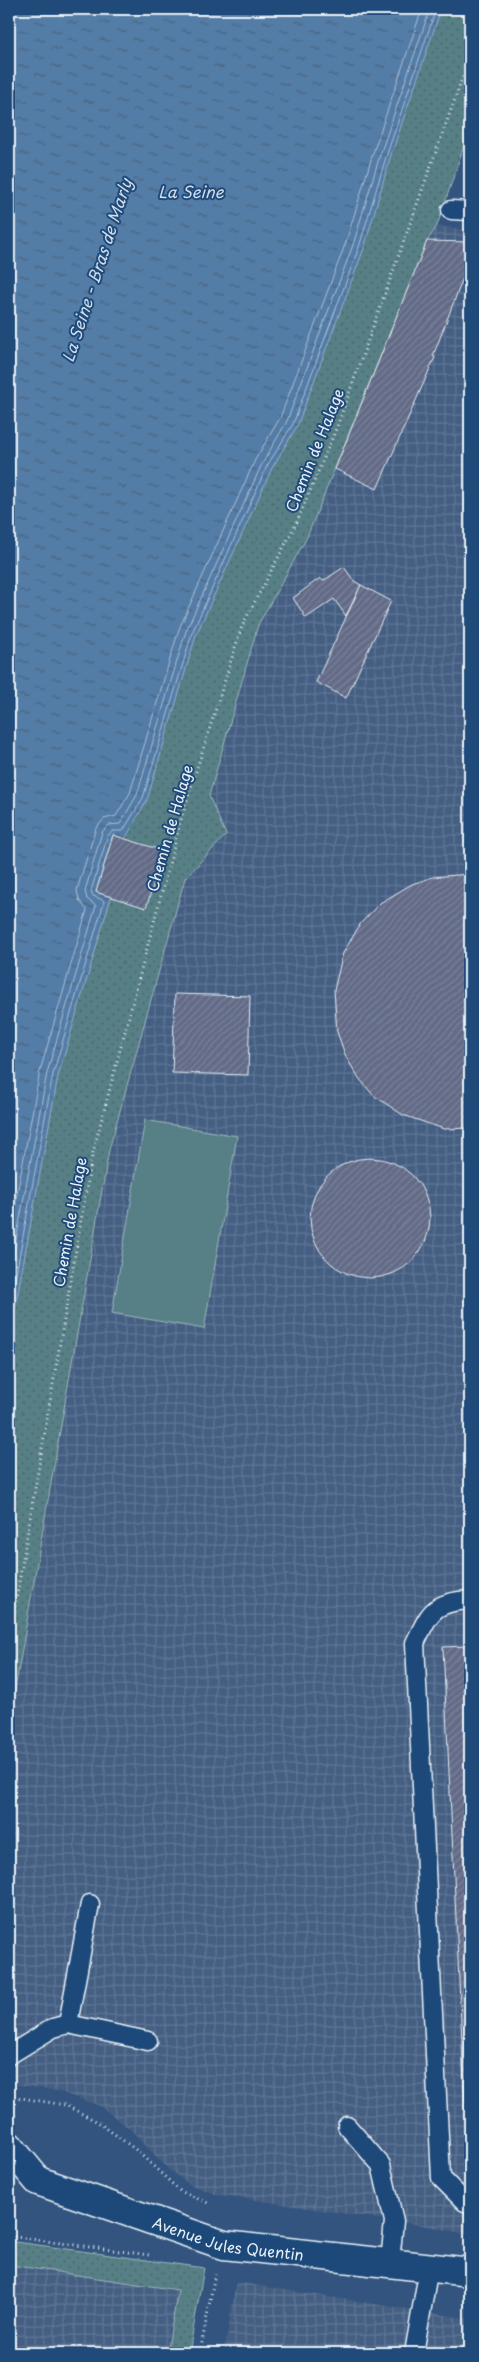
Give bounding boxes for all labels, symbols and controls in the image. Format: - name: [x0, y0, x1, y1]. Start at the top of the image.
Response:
- water label: La Seine - Bras de Marly: [55, 173, 138, 365]
- water label: La Seine: [158, 179, 225, 203]
- street label: Chemin de Halage: [279, 385, 349, 515]
- street label: Chemin de Halage: [140, 762, 198, 894]
- street label: Chemin de Halage: [46, 1155, 92, 1289]
- street label: Avenue Jules Quentin: [150, 2210, 305, 2265]

